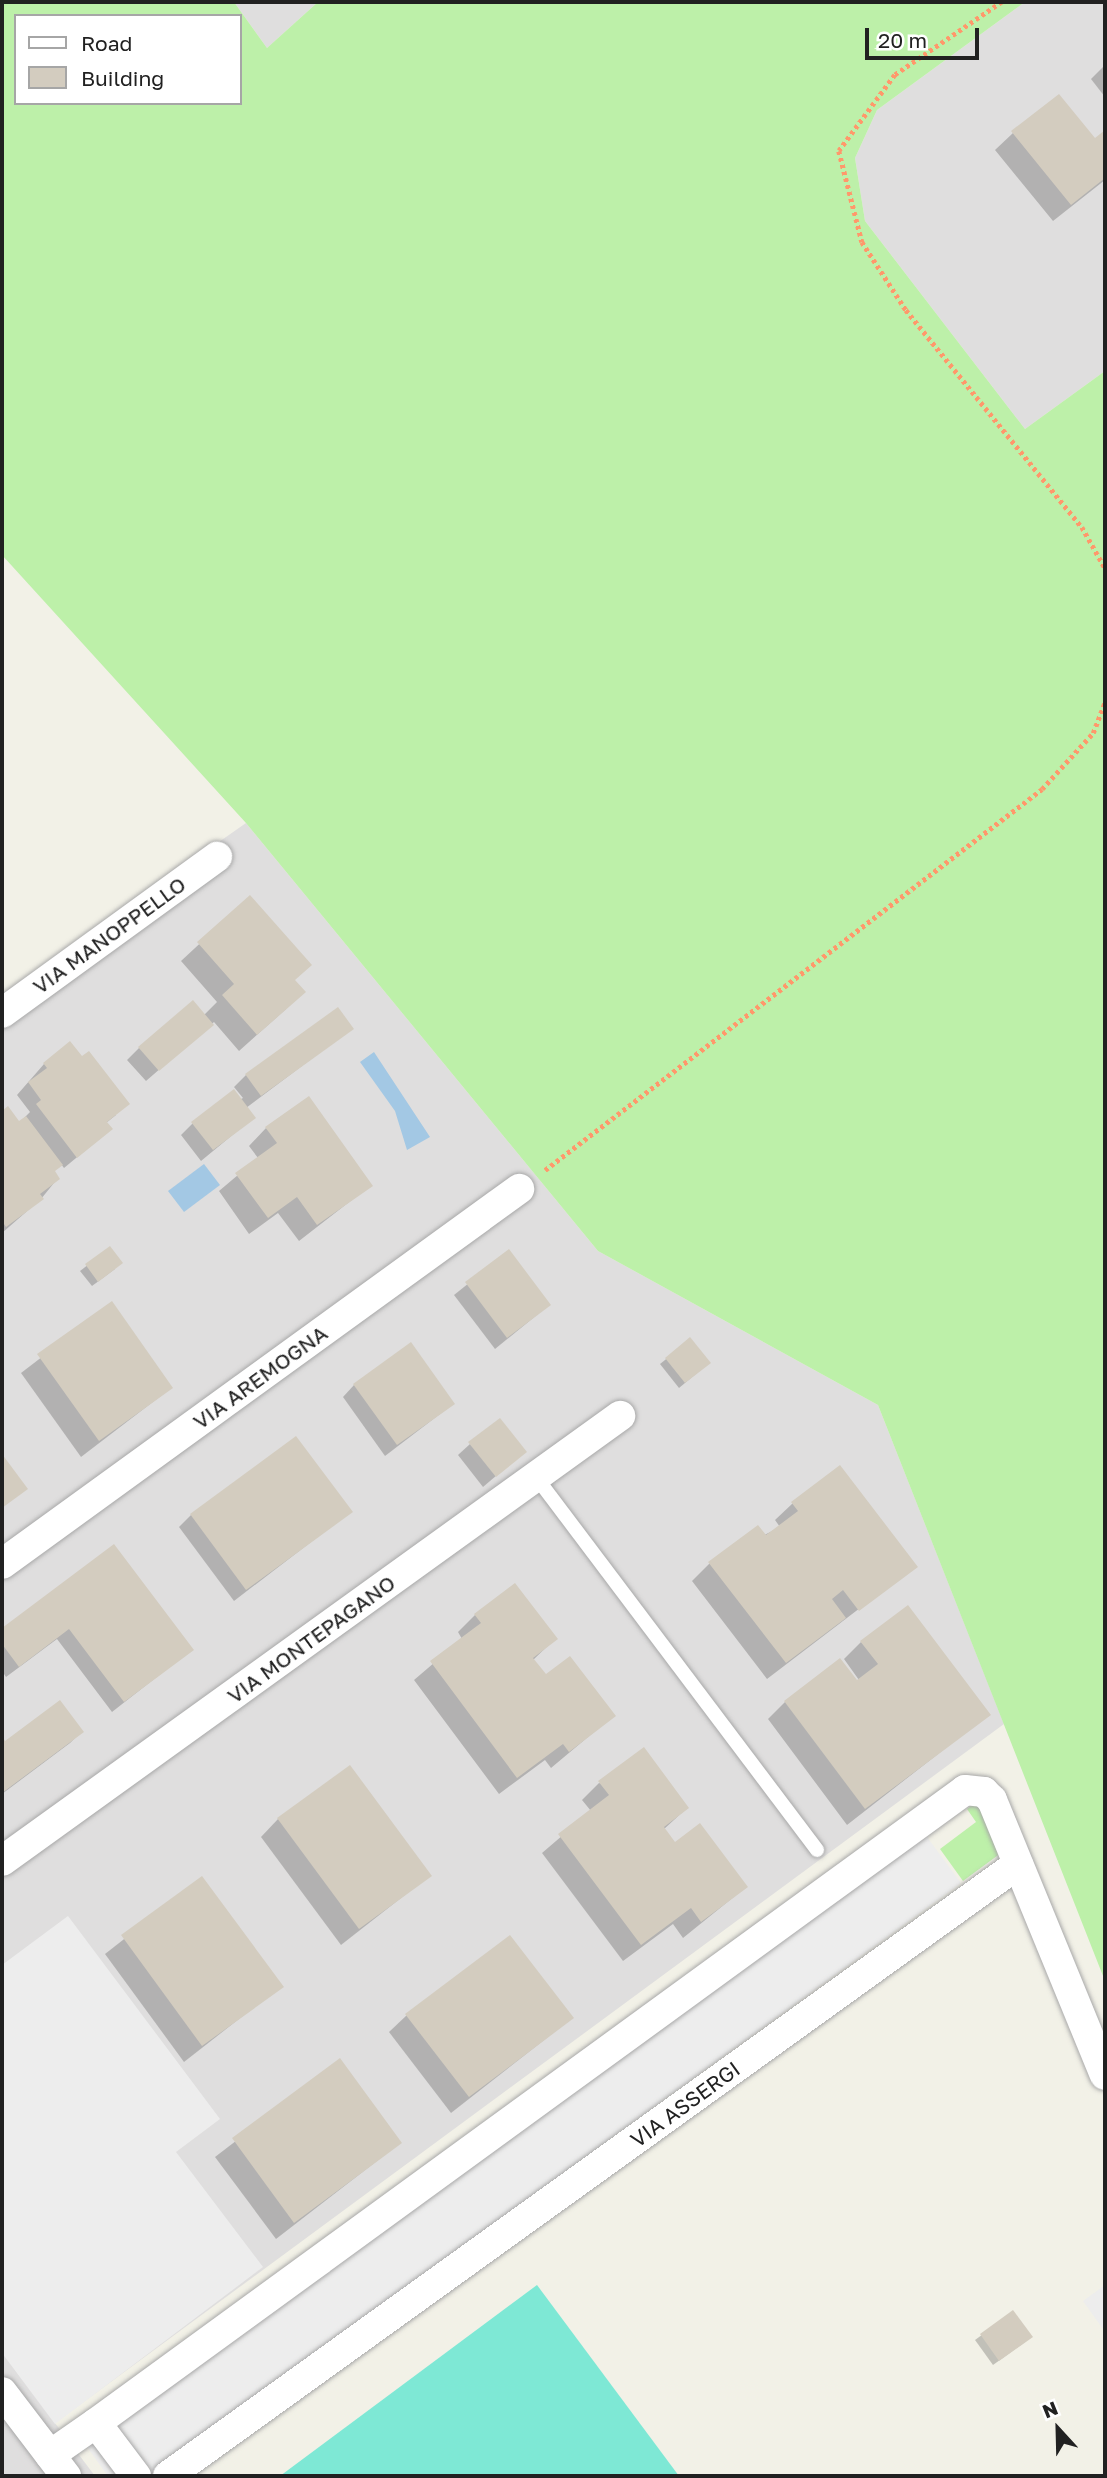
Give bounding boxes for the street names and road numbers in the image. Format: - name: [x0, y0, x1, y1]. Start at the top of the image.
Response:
- street label: VIA MANOPPELLO: [28, 871, 190, 999]
- street label: VIA AREMOGNA: [188, 1320, 332, 1434]
- street label: VIA MONTEPAGANO: [222, 1570, 400, 1708]
- street label: VIA ASSERGI: [625, 2056, 745, 2152]

